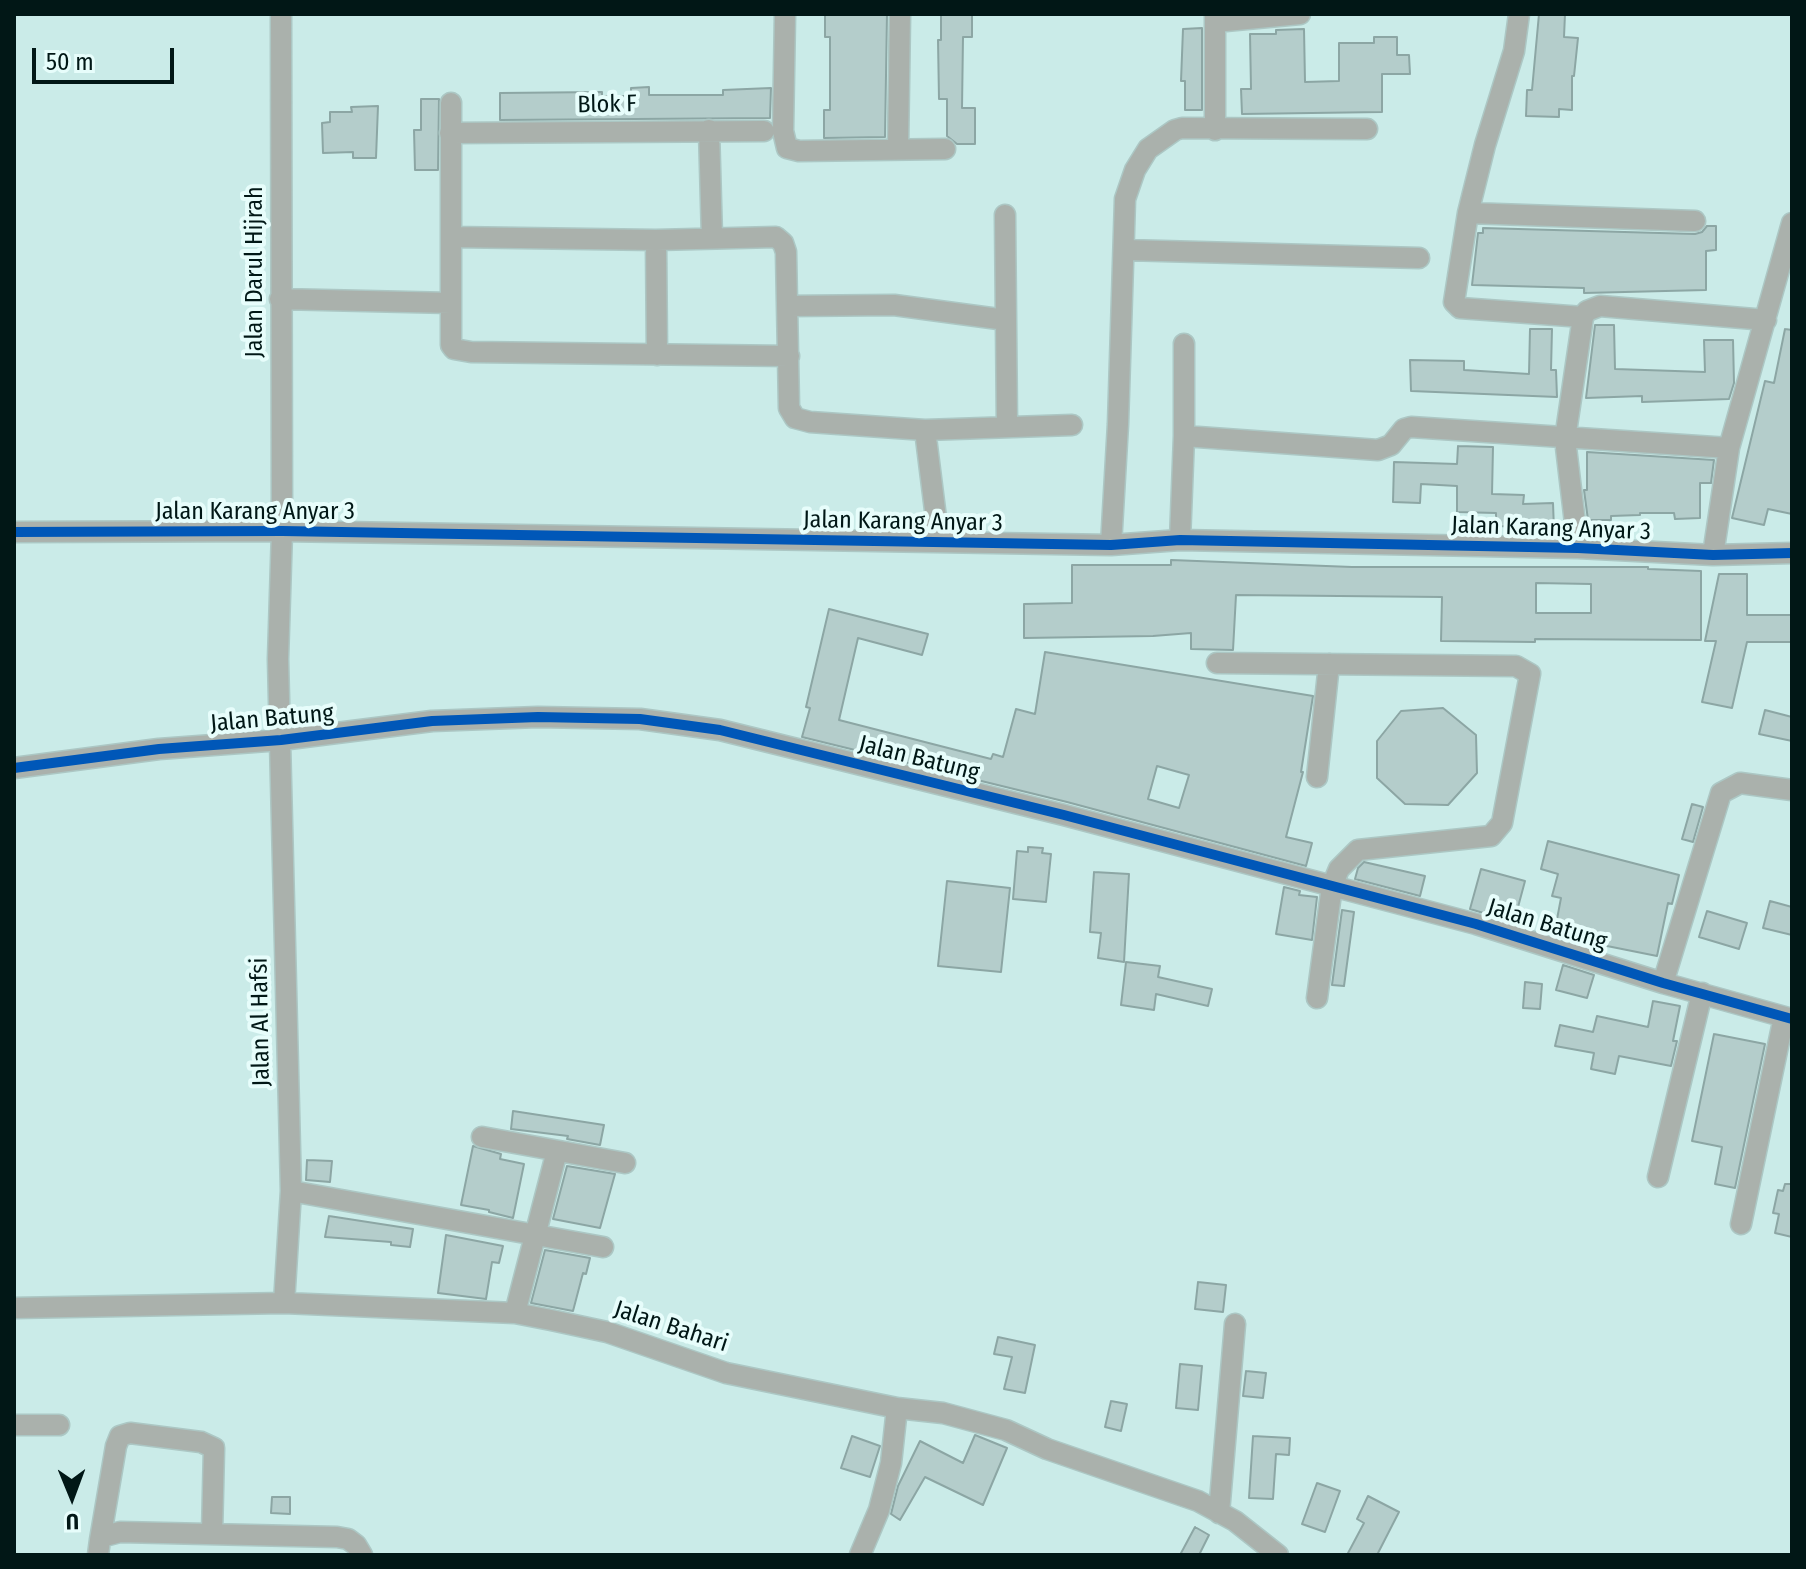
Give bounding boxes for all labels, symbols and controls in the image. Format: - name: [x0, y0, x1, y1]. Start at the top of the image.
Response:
- scale bar: [36, 32, 178, 82]
- text: 50 m: [46, 48, 94, 76]
- street label: Blok F: [577, 90, 637, 120]
- street label: Jalan Darul Hijrah: [241, 186, 269, 358]
- street label: Jalan Karang Anyar 3: [155, 498, 355, 526]
- street label: Jalan Karang Anyar 3: [803, 506, 1003, 538]
- street label: Jalan Karang Anyar 3: [1451, 511, 1651, 547]
- street label: Jalan Batung: [209, 699, 335, 739]
- street label: Jalan Batung: [856, 730, 982, 788]
- street label: Jalan Batung: [1484, 893, 1610, 957]
- street label: Jalan Al Hafsi: [245, 957, 277, 1087]
- street label: Jalan Bahari: [610, 1295, 732, 1359]
- north arrow: [32, 1457, 112, 1537]
- text: U: [66, 1508, 79, 1535]

